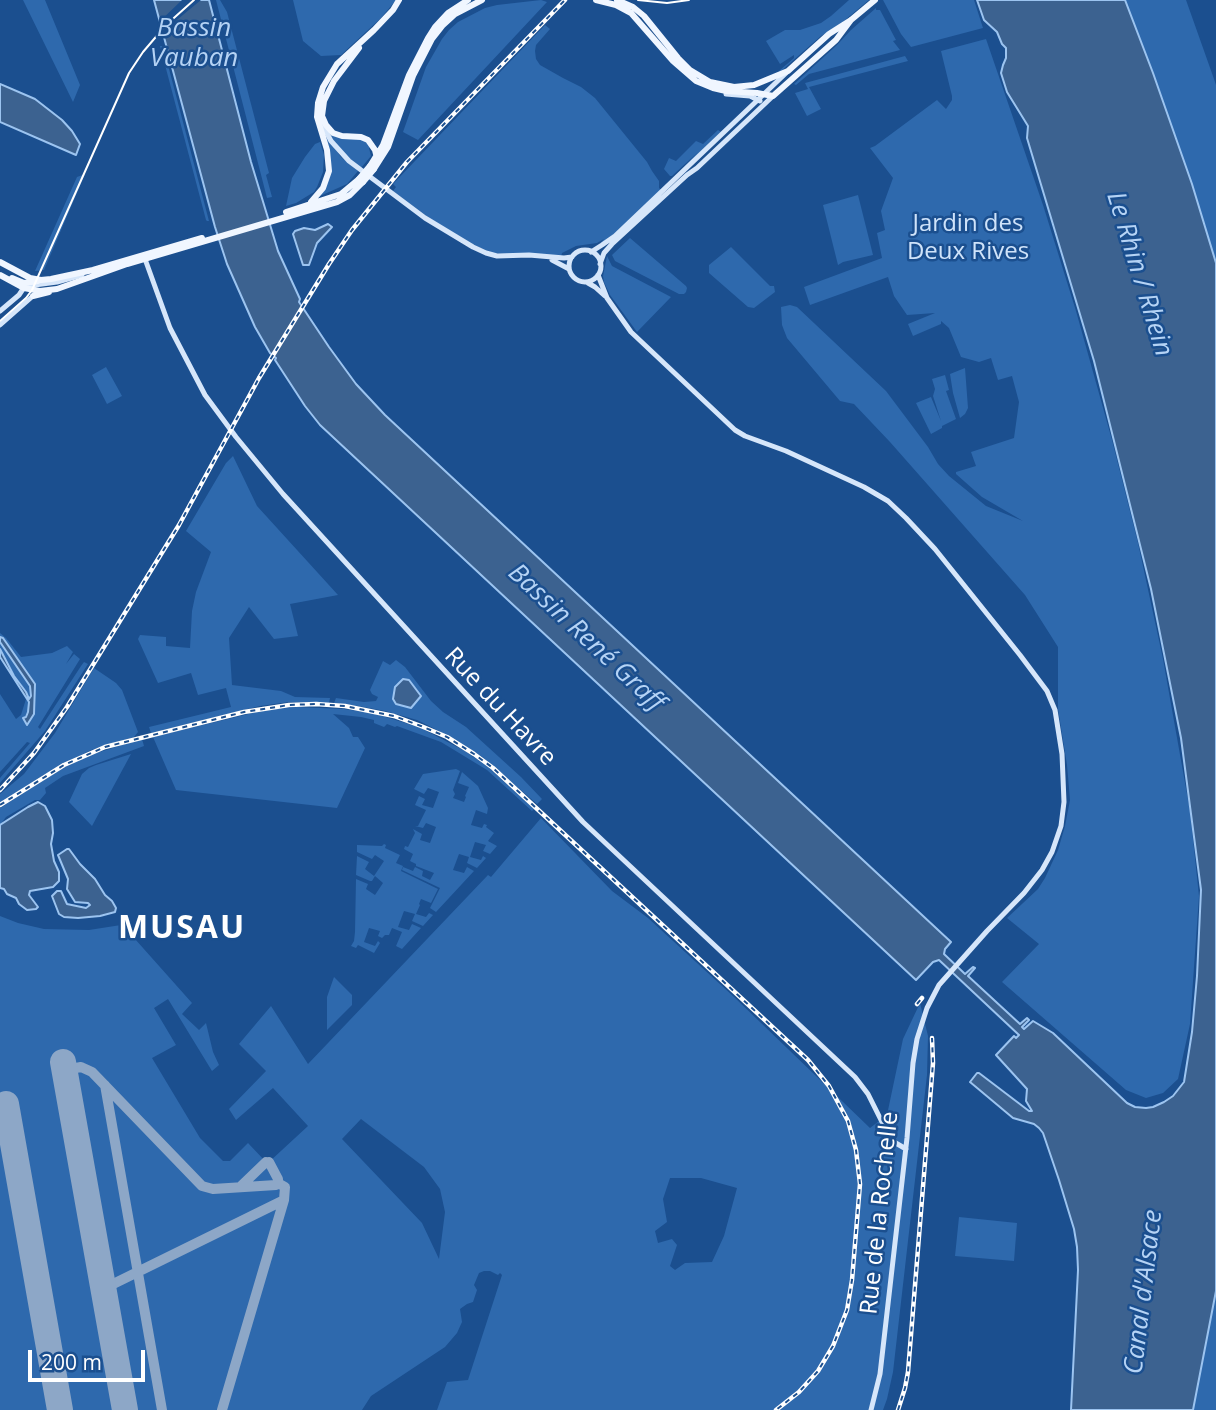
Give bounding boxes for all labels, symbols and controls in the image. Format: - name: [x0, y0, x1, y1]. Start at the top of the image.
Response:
- water label: Bassin Vauban: [150, 13, 238, 74]
- water label: Le Rhin / Rhein: [1099, 188, 1179, 360]
- park label: Jardin des Deux Rives: [907, 210, 1029, 266]
- water label: Bassin René Graff: [501, 558, 671, 718]
- street label: Rue du Havre: [438, 642, 562, 772]
- district label: MUSAU: [119, 910, 246, 948]
- street label: Rue de la Rochelle: [855, 1110, 905, 1316]
- water label: Canal d'Alsace: [1118, 1208, 1170, 1376]
- scale bar: [32, 1336, 149, 1380]
- text: 200 m: [41, 1348, 102, 1376]

